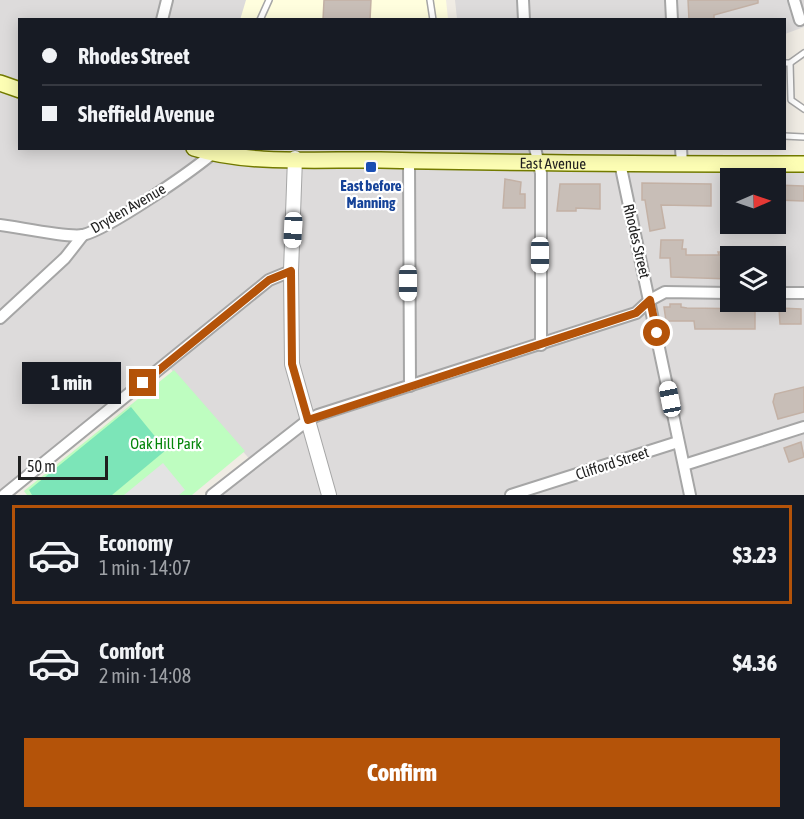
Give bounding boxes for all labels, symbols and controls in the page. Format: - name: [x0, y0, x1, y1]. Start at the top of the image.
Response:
- text: Rhodes Street: [78, 43, 189, 69]
- text: Sheffield Avenue: [78, 101, 215, 127]
- street label: East Avenue: [519, 154, 586, 172]
- marker: East before Manning: [364, 160, 378, 174]
- north arrow: [720, 168, 786, 234]
- map controls: [720, 168, 786, 312]
- place label: East before Manning: [340, 177, 402, 211]
- street label: Dryden Avenue: [88, 180, 169, 236]
- street label: Rhodes Street: [620, 202, 654, 280]
- car: [283, 212, 303, 248]
- car: [531, 237, 549, 273]
- button: layers: [720, 246, 786, 312]
- car: [399, 265, 417, 301]
- route start: [643, 319, 670, 346]
- callout: 1 min: [23, 362, 122, 404]
- route end: [129, 369, 156, 396]
- text: 1 min: [51, 371, 92, 394]
- car: [658, 380, 682, 418]
- park label: Oak Hill Park: [130, 435, 202, 452]
- street label: Clifford Street: [573, 443, 651, 483]
- scale bar: [18, 453, 108, 480]
- text: 50 m: [27, 457, 56, 475]
- icon: car: [27, 528, 81, 582]
- text: Economy: [99, 530, 173, 556]
- text: $3.23: [733, 542, 777, 568]
- text: 1 min · 14:07: [99, 556, 191, 579]
- icon: car: [27, 636, 81, 690]
- text: Comfort: [99, 638, 164, 664]
- text: $4.36: [733, 650, 777, 676]
- text: 2 min · 14:08: [99, 664, 191, 687]
- button: Confirm: [24, 738, 780, 807]

